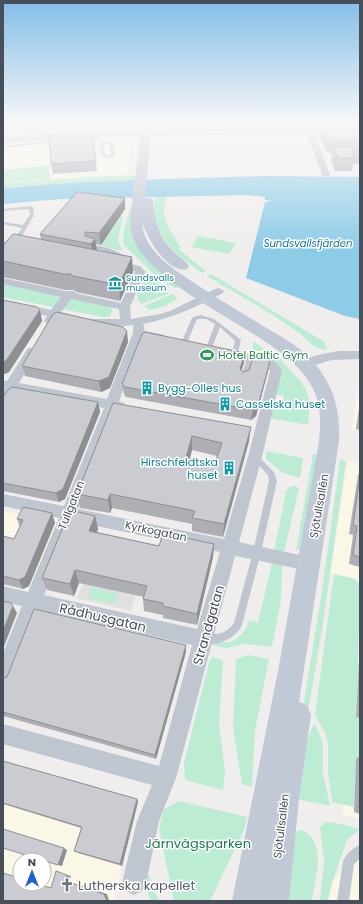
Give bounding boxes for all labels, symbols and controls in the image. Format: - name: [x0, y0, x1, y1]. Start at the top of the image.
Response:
- water label: Sundsvallsfjärden: [264, 236, 352, 251]
- place label: Sundsvalls museum: [126, 272, 174, 294]
- museum icon: Sundsvalls museum: [107, 275, 123, 291]
- sports icon: Hotel Baltic Gym: [199, 347, 215, 363]
- place label: Hotel Baltic Gym: [218, 347, 308, 363]
- building icon: Bygg-Olles hus: [139, 380, 155, 396]
- place label: Bygg-Olles hus: [158, 380, 242, 396]
- building icon: Casselska huset: [217, 396, 233, 412]
- place label: Casselska huset: [236, 396, 325, 412]
- place label: Hirschfeldtska huset: [141, 454, 218, 483]
- building icon: Hirschfeldtska huset: [221, 460, 237, 476]
- street label: Sjötullsallén: [305, 473, 333, 539]
- street label: Tullgatan: [54, 478, 88, 532]
- street label: Kyrkogatan: [124, 517, 188, 545]
- street label: Strandgatan: [188, 583, 229, 667]
- street label: Rådhusgatan: [58, 598, 148, 637]
- street label: Sjötullsallén: [269, 793, 293, 859]
- park label: Järnvägsparken: [145, 834, 251, 853]
- north arrow: [12, 852, 52, 892]
- text: N: [28, 854, 36, 870]
- place label: Lutherska kapellet: [78, 876, 195, 895]
- church icon: Lutherska kapellet: [59, 877, 75, 893]

